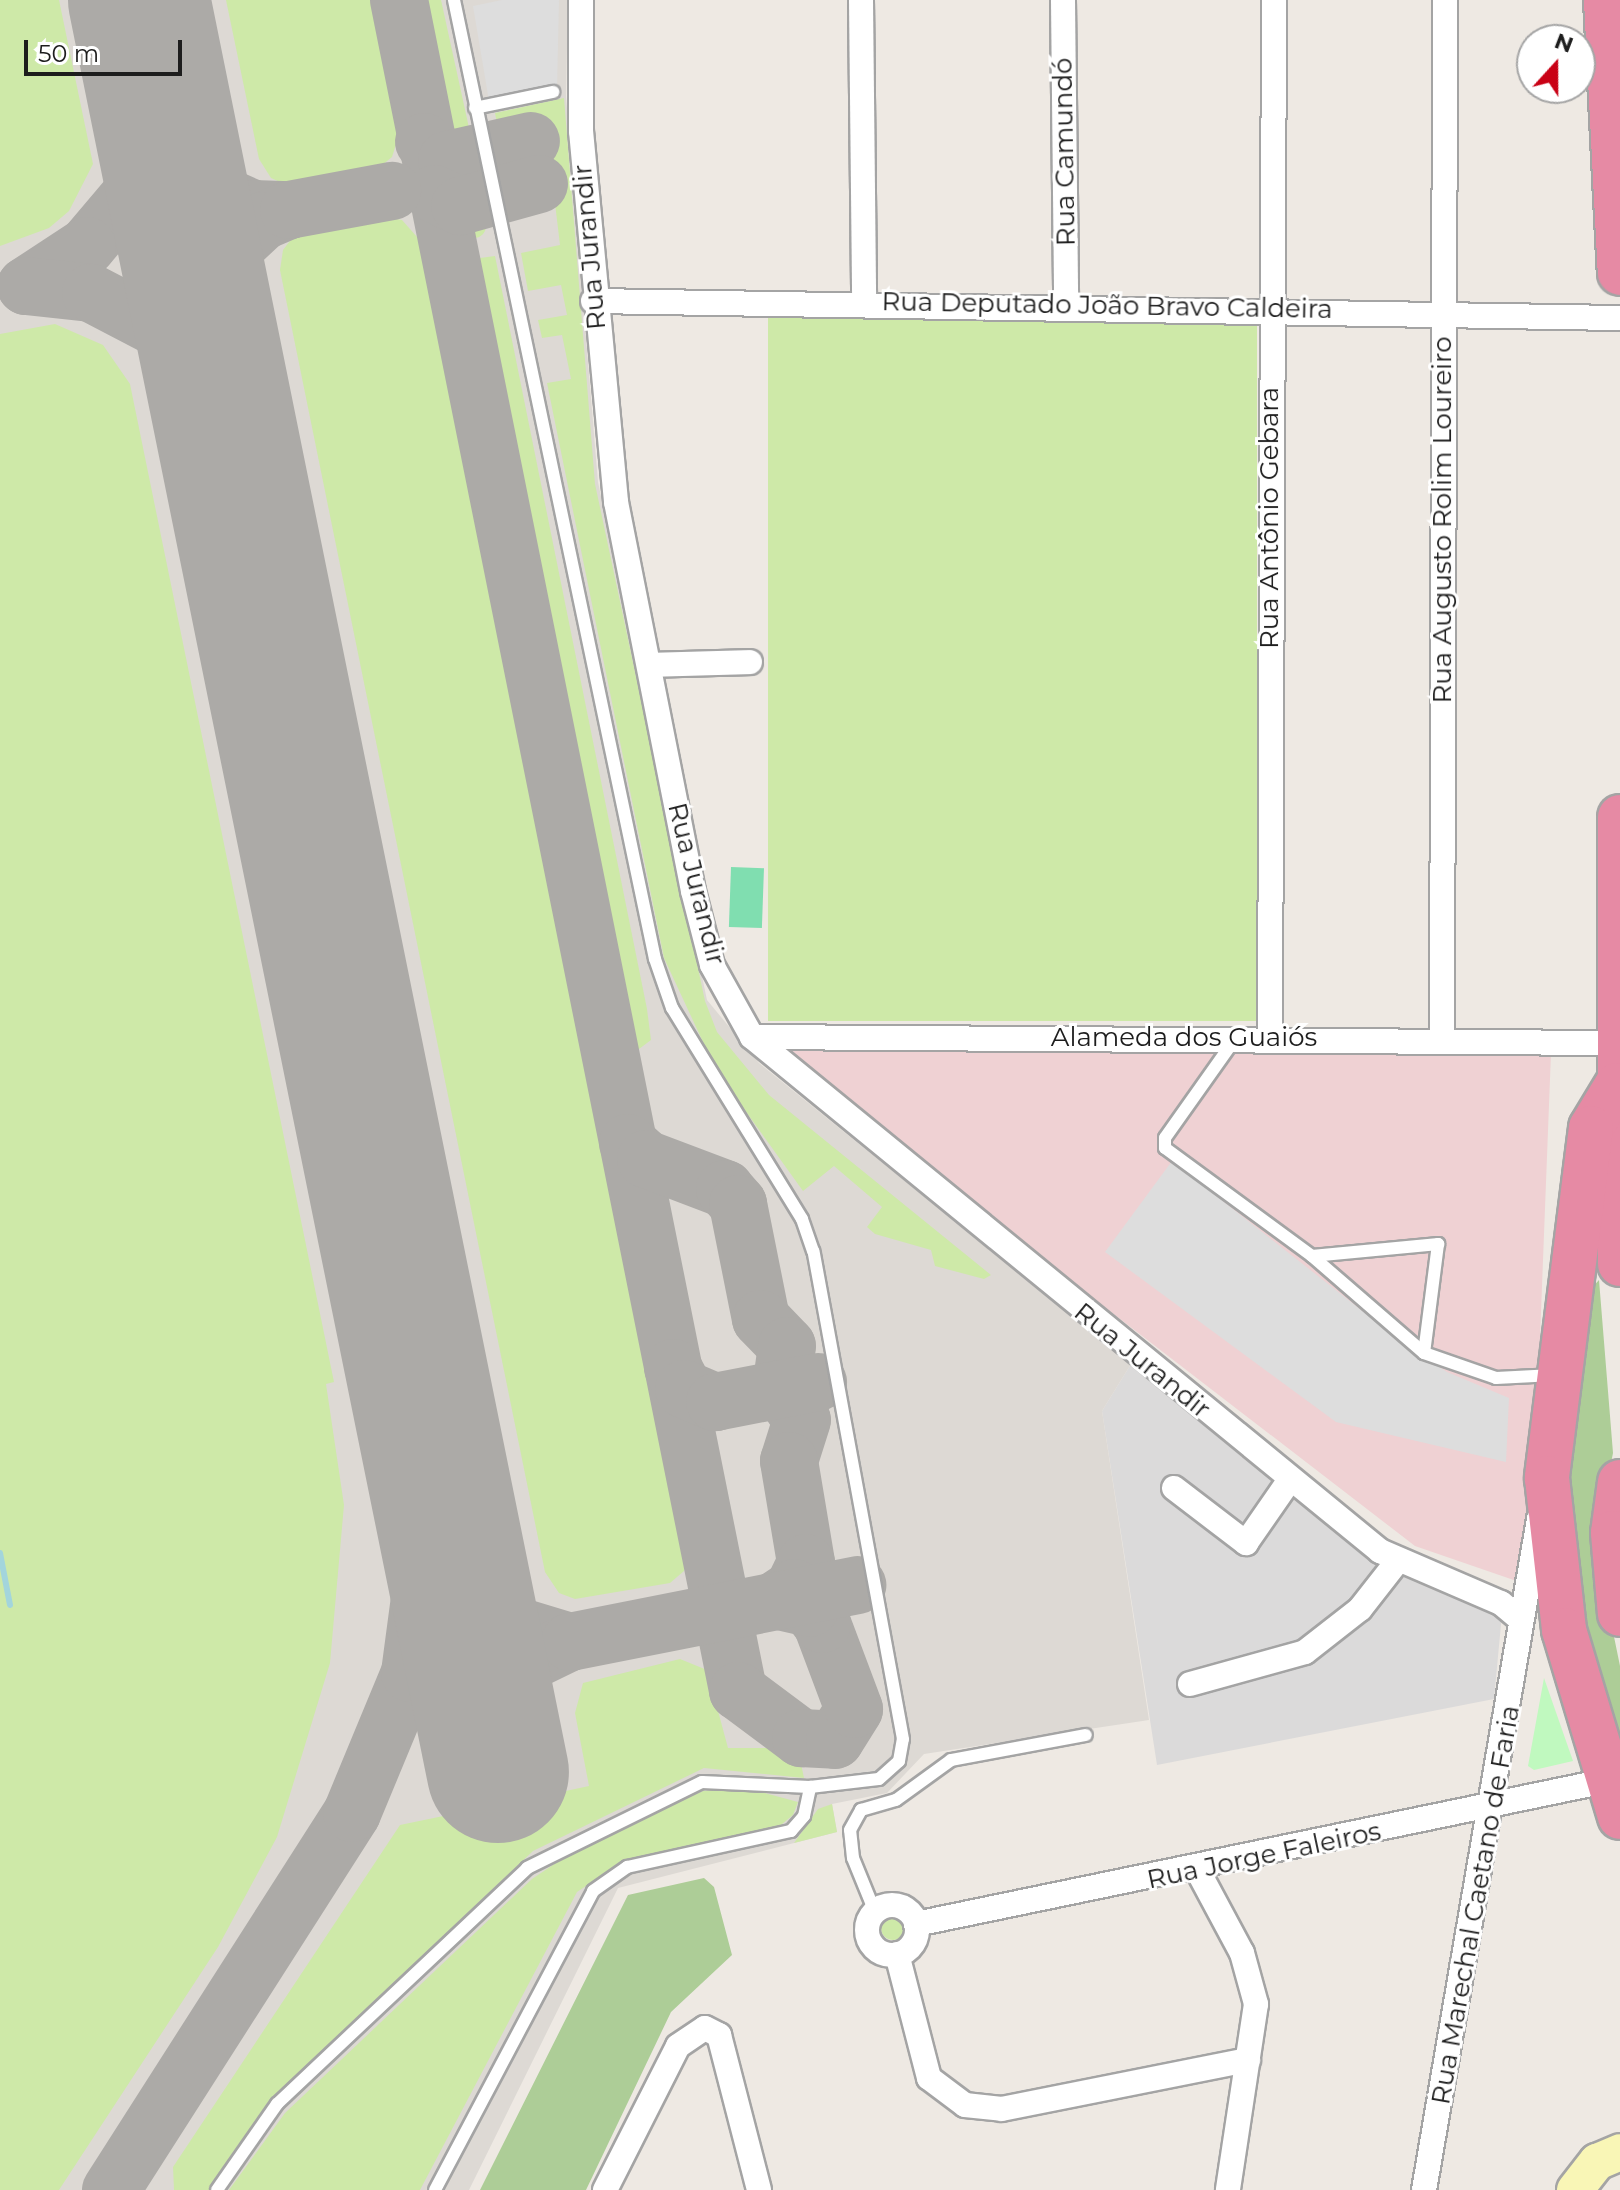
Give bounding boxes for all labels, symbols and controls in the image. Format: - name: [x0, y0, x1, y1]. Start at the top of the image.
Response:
- scale bar: [28, 24, 186, 74]
- north arrow: [1516, 24, 1596, 104]
- text: N: [1551, 27, 1577, 59]
- text: 50 m: [38, 39, 99, 68]
- street label: Rua Camundó: [1048, 57, 1082, 247]
- street label: Rua Jurandir: [567, 163, 613, 331]
- street label: Rua Deputado João Bravo Caldeira: [881, 286, 1333, 326]
- street label: Rua Augusto Rolim Loureiro: [1427, 337, 1459, 703]
- street label: Rua Antônio Gebara: [1254, 387, 1286, 649]
- street label: Rua Jurandir: [661, 800, 731, 968]
- street label: Alameda dos Guaiós: [1051, 1022, 1317, 1054]
- street label: Rua Jurandir: [1068, 1297, 1216, 1425]
- street label: Rua Marechal Caetano de Faria: [1425, 1703, 1527, 2107]
- street label: Rua Jorge Faleiros: [1144, 1816, 1384, 1896]

